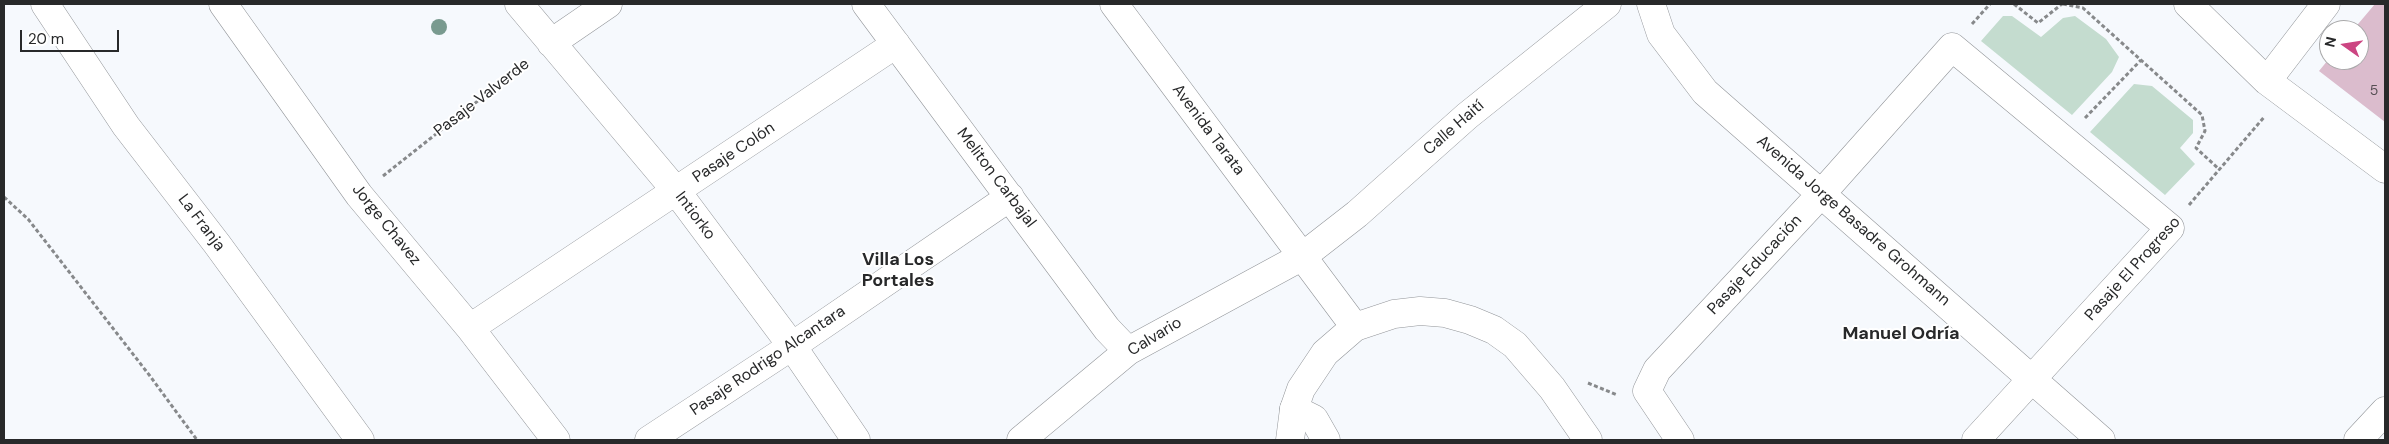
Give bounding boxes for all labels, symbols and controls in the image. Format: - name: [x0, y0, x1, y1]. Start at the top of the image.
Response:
- scale bar: [22, 20, 121, 52]
- north arrow: [2319, 20, 2369, 70]
- text: 20 m: [28, 29, 64, 49]
- text: N: [2320, 35, 2340, 49]
- street label: Pasaje Valverde: [431, 55, 533, 141]
- street label: Avenida Tarata: [1168, 81, 1248, 179]
- house number: 5: [2370, 83, 2378, 99]
- street label: Calle Haití: [1420, 97, 1488, 159]
- street label: Pasaje Colón: [689, 119, 779, 187]
- street label: Meliton Carbajal: [952, 124, 1040, 232]
- street label: Avenida Jorge Basadre Grohmann: [1752, 132, 1954, 310]
- street label: Jorge Chavez: [347, 181, 425, 269]
- street label: Intiorko: [671, 188, 719, 244]
- street label: La Franja: [173, 191, 229, 255]
- street label: Pasaje Educación: [1704, 211, 1806, 319]
- street label: Pasaje El Progreso: [2081, 213, 2185, 325]
- district label: Villa Los Portales: [862, 249, 934, 292]
- street label: Pasaje Rodrigo Alcantara: [687, 302, 849, 420]
- street label: Calvario: [1124, 313, 1186, 361]
- district label: Manuel Odría: [1842, 323, 1960, 345]

